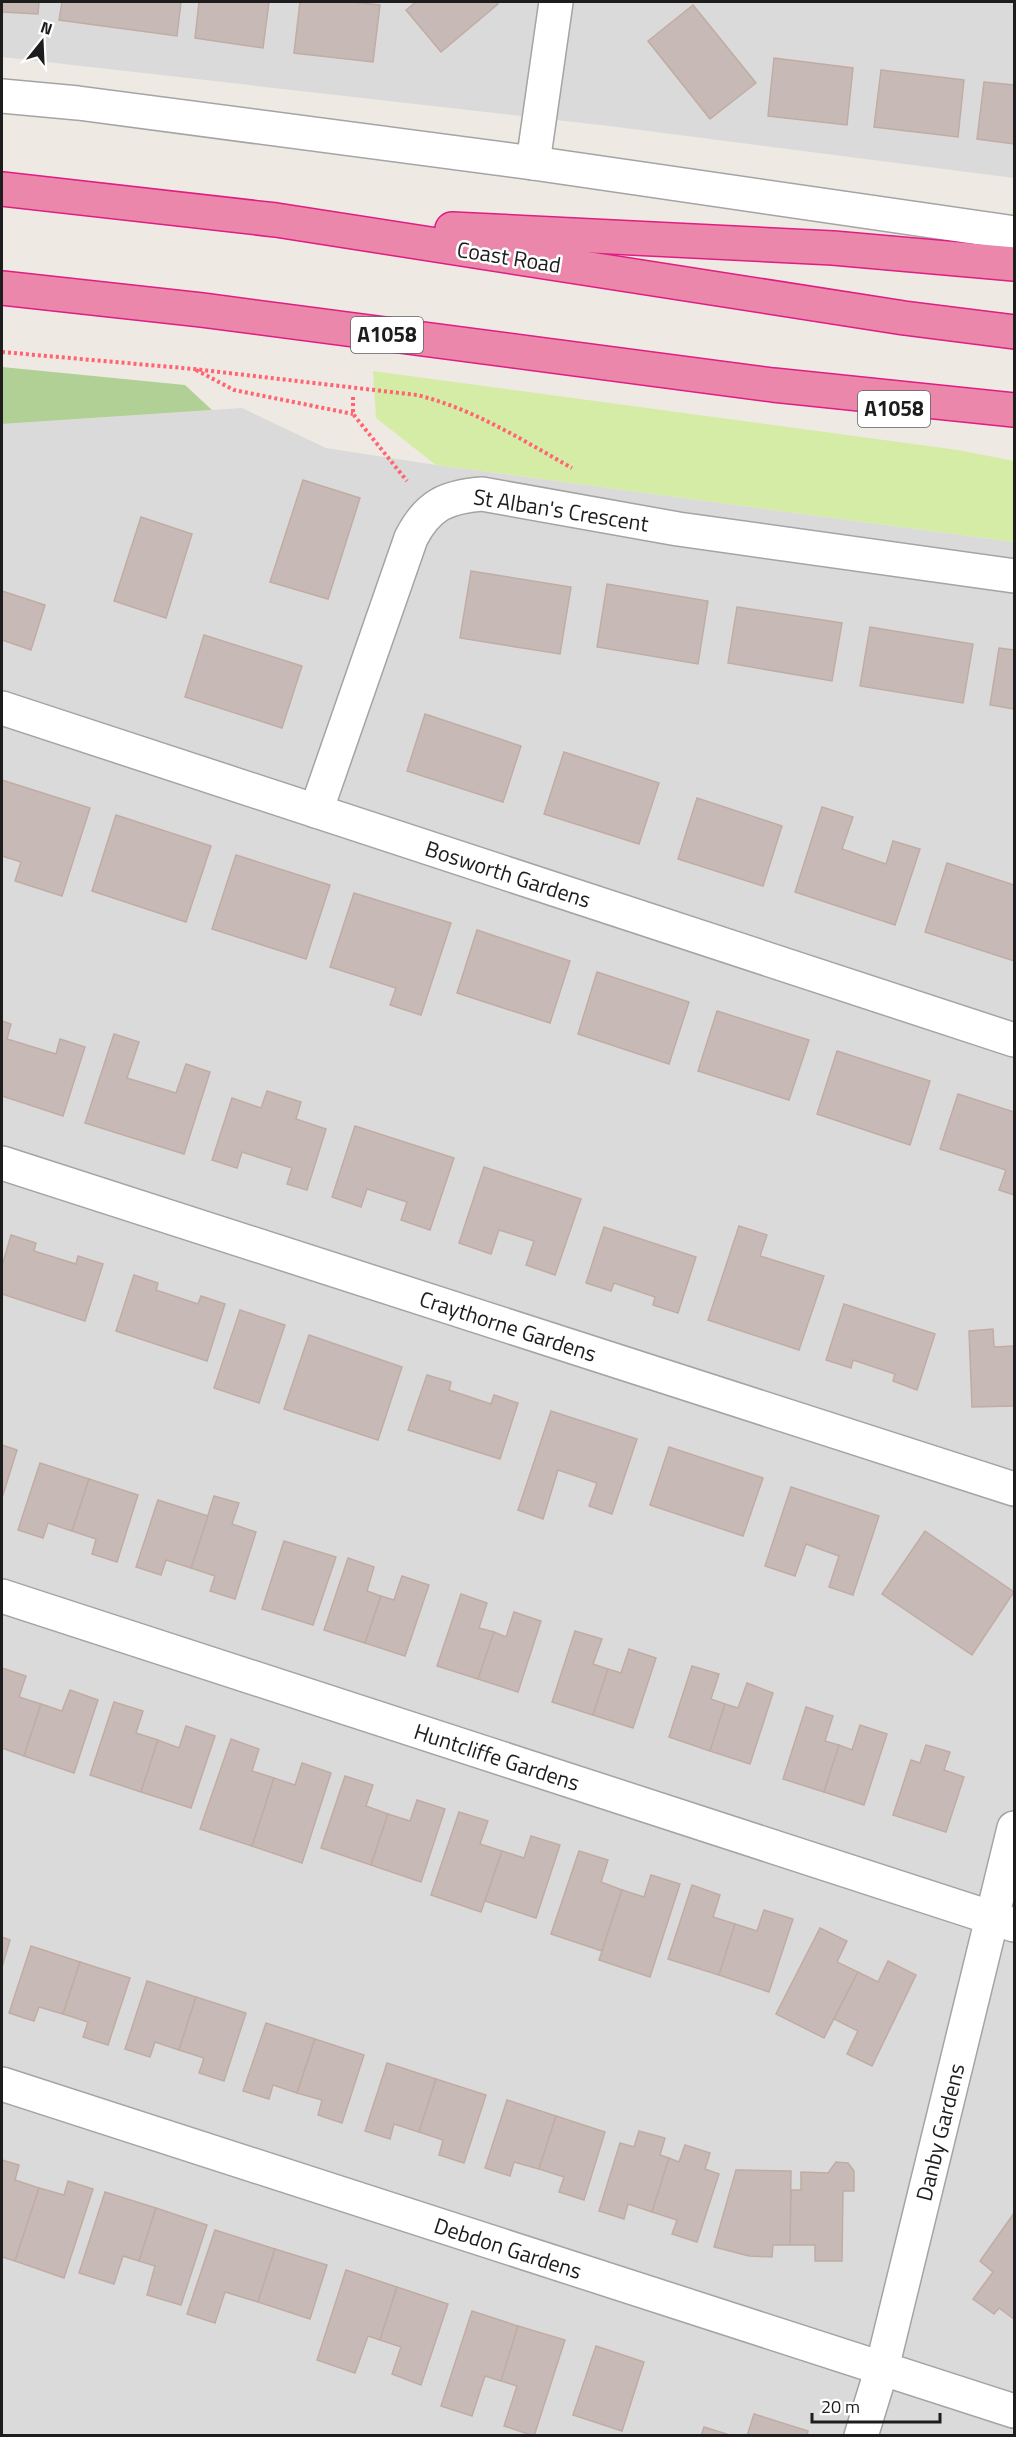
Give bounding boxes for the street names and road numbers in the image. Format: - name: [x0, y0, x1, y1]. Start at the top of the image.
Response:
- street label: Coast Road: [455, 232, 563, 282]
- road number: A1058: [351, 317, 423, 353]
- road number: A1058: [858, 391, 930, 427]
- street label: St Alban's Crescent: [471, 479, 651, 541]
- street label: Bosworth Gardens: [421, 831, 595, 917]
- street label: Craythorne Gardens: [415, 1281, 601, 1371]
- street label: Huntcliffe Gardens: [410, 1714, 584, 1800]
- street label: Danby Gardens: [907, 2060, 973, 2204]
- street label: Debdon Gardens: [430, 2208, 586, 2288]

